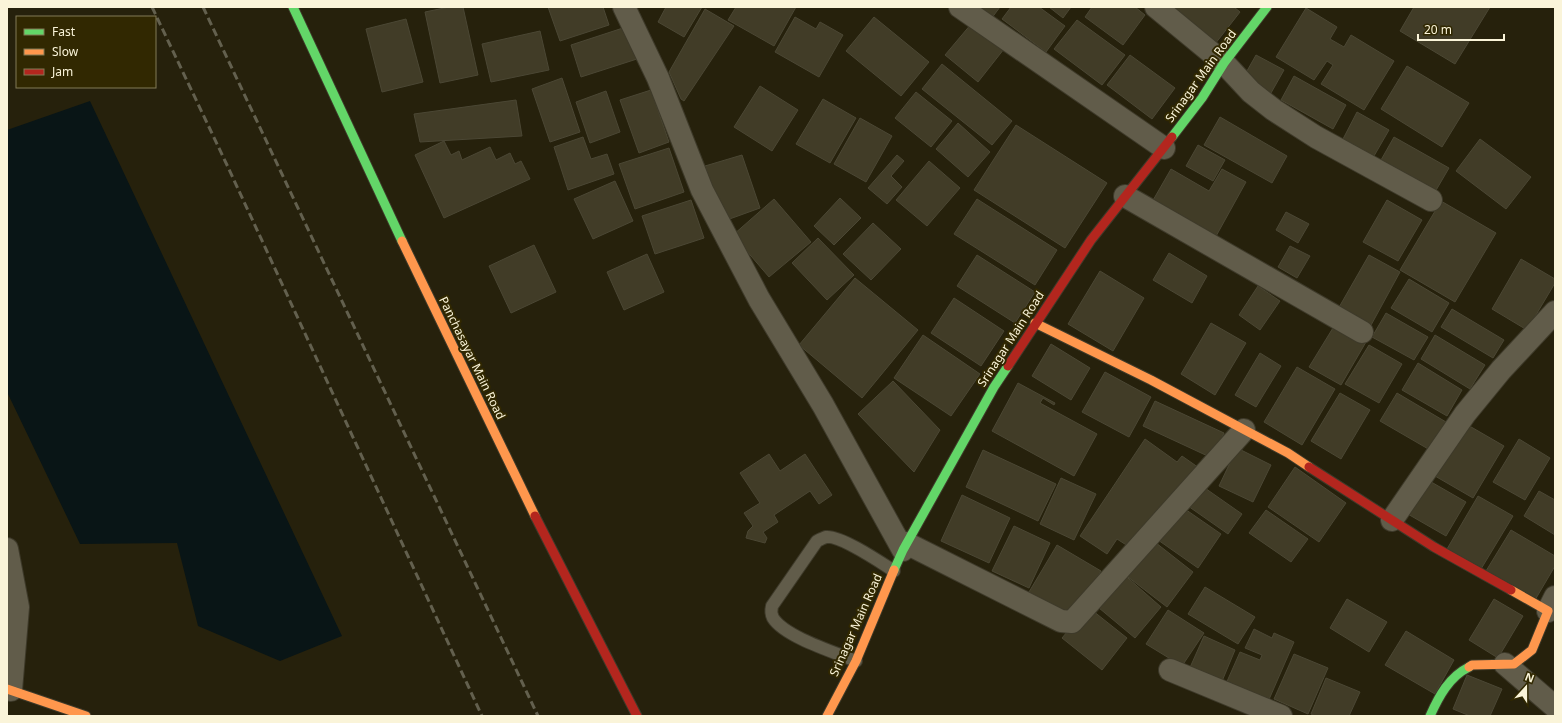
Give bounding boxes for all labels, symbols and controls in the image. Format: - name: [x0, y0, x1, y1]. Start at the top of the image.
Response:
- legend: [16, 16, 156, 88]
- scale bar: [1418, 16, 1504, 42]
- text: 20 m: [1424, 21, 1452, 38]
- text: Fast: [52, 23, 76, 40]
- street label: Srinagar Main Road: [1161, 26, 1240, 126]
- text: Slow: [52, 43, 79, 60]
- text: Jam: [51, 63, 73, 80]
- street label: Srinagar Main Road: [973, 288, 1048, 390]
- street label: Panchasayar Main Road: [435, 293, 510, 422]
- street label: Srinagar Main Road: [825, 571, 886, 679]
- north arrow: [1506, 667, 1546, 707]
- text: N: [1523, 669, 1537, 686]

